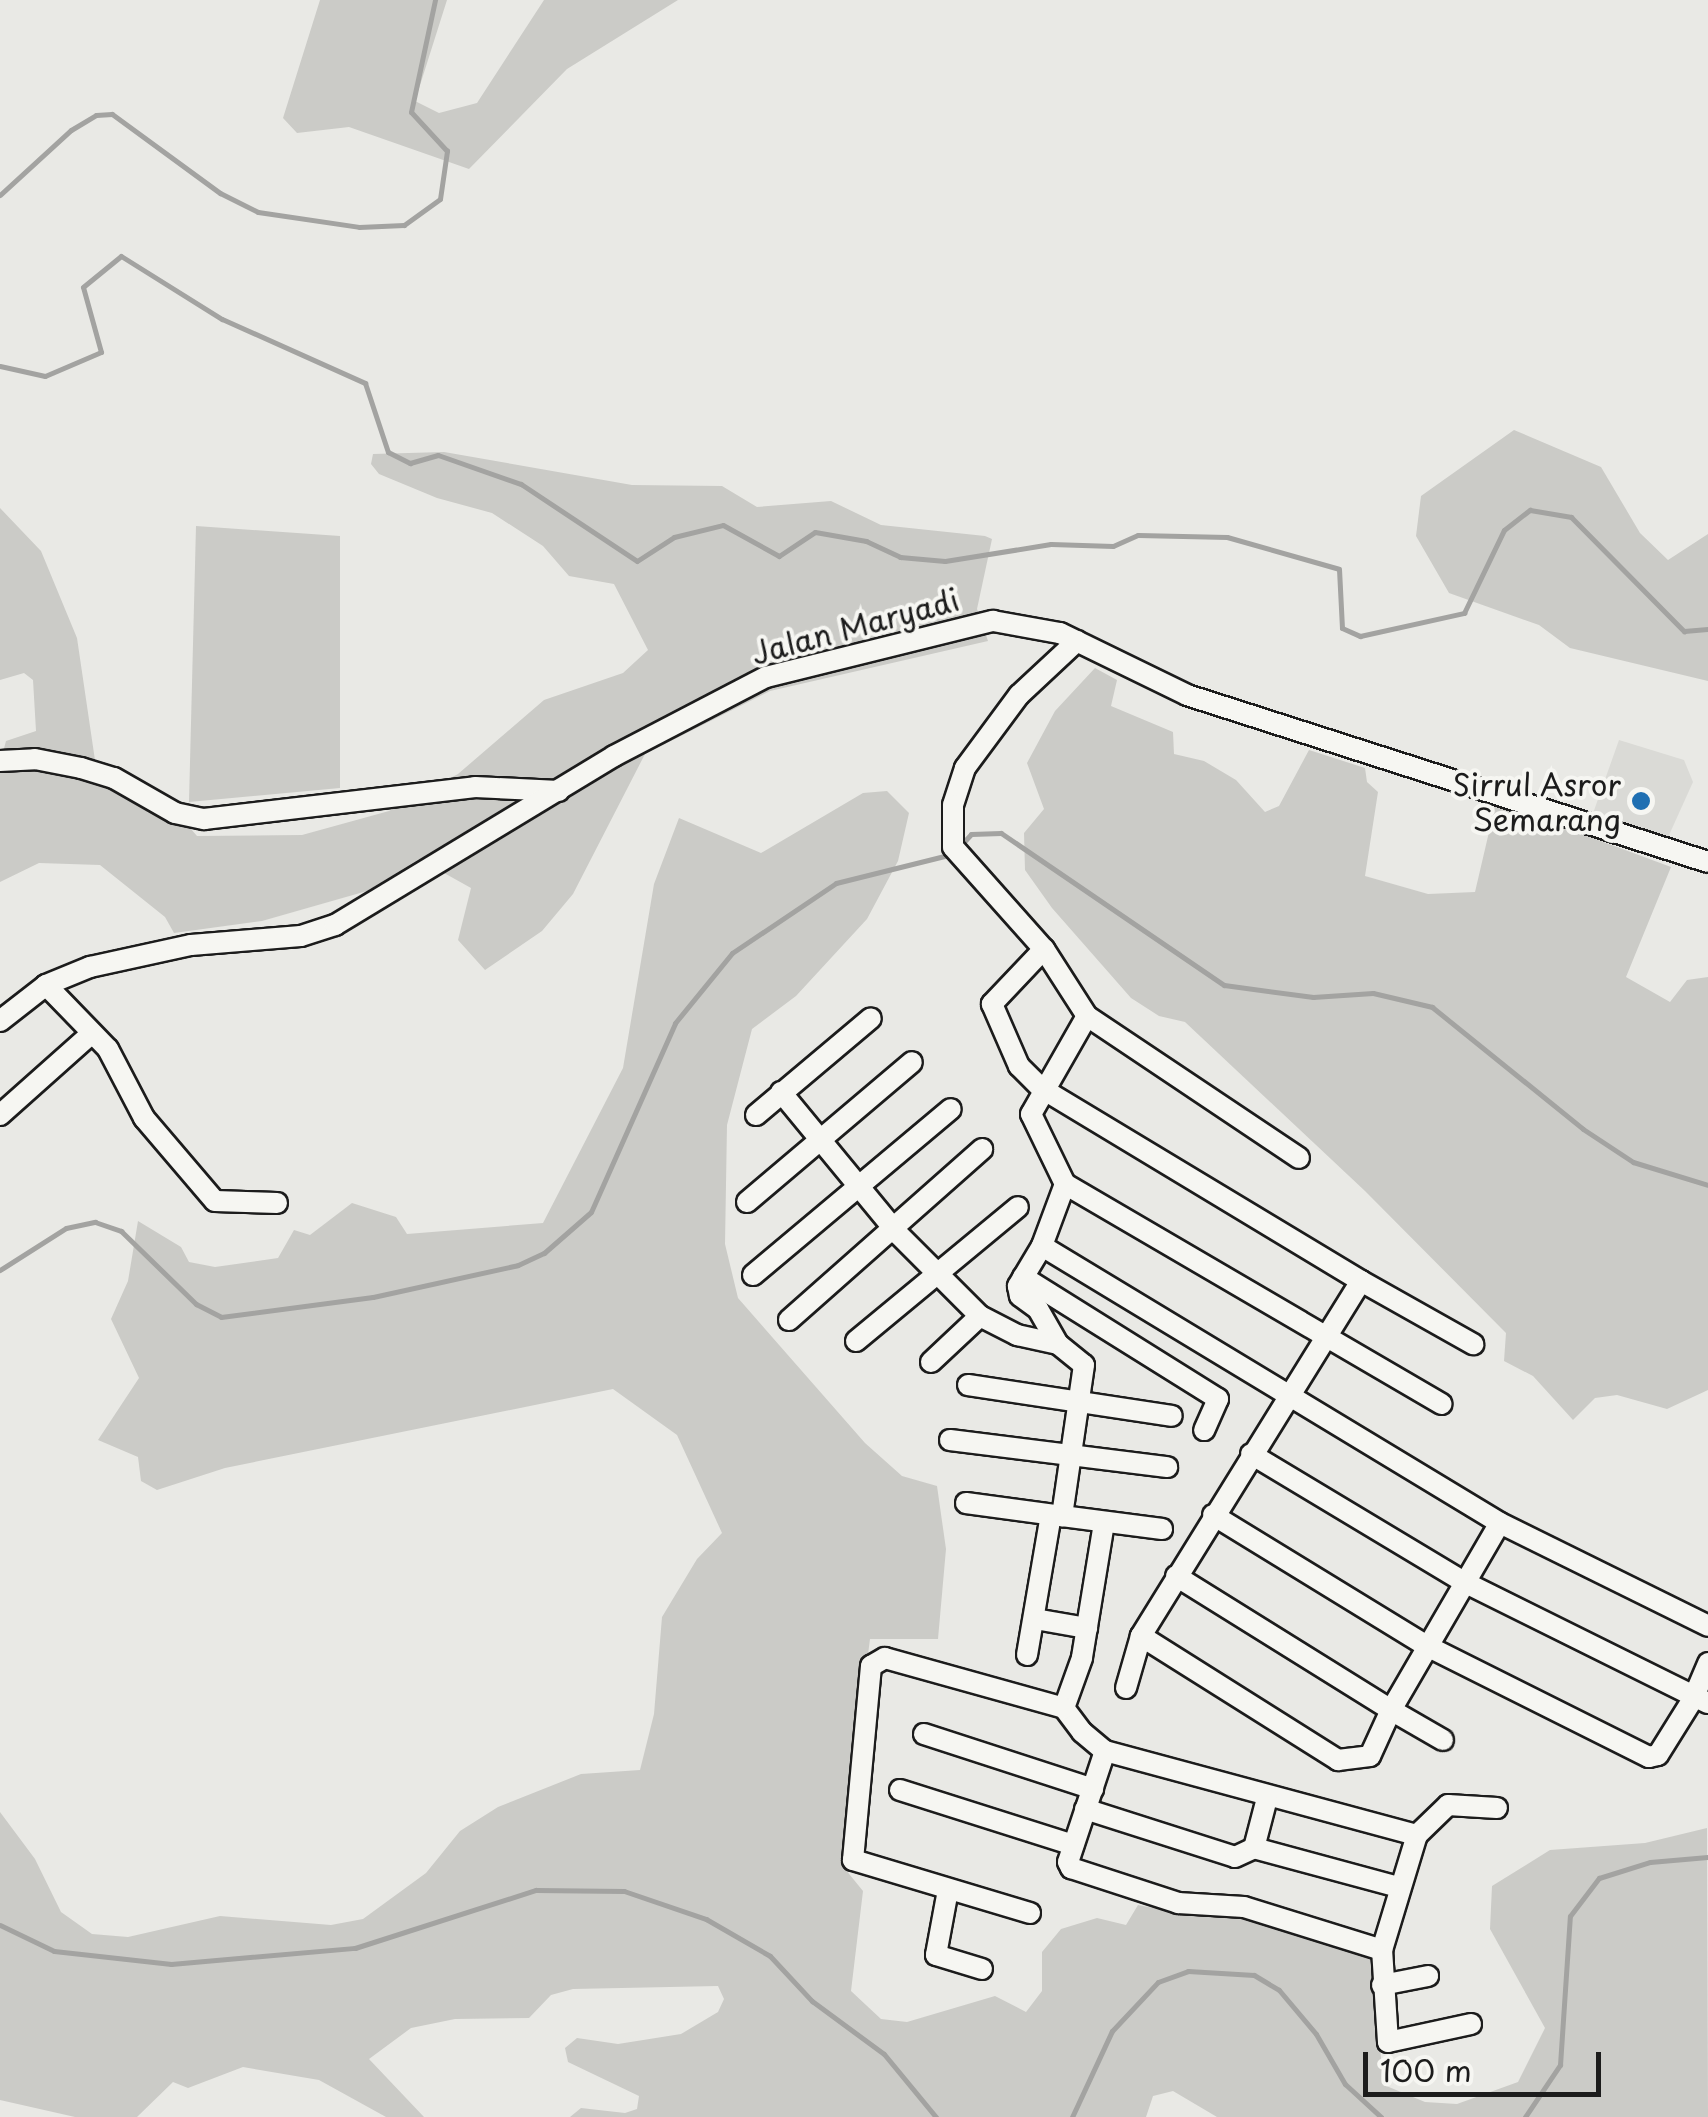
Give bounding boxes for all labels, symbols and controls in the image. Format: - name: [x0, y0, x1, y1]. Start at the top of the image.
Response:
- street label: Jalan Maryadi: [747, 581, 963, 671]
- place label: Sirrul Asror Semarang: [1451, 766, 1621, 836]
- marker: Sirrul Asror Semarang: [1630, 790, 1652, 812]
- scale bar: [1368, 2032, 1606, 2094]
- text: 100 m: [1380, 2047, 1472, 2092]

